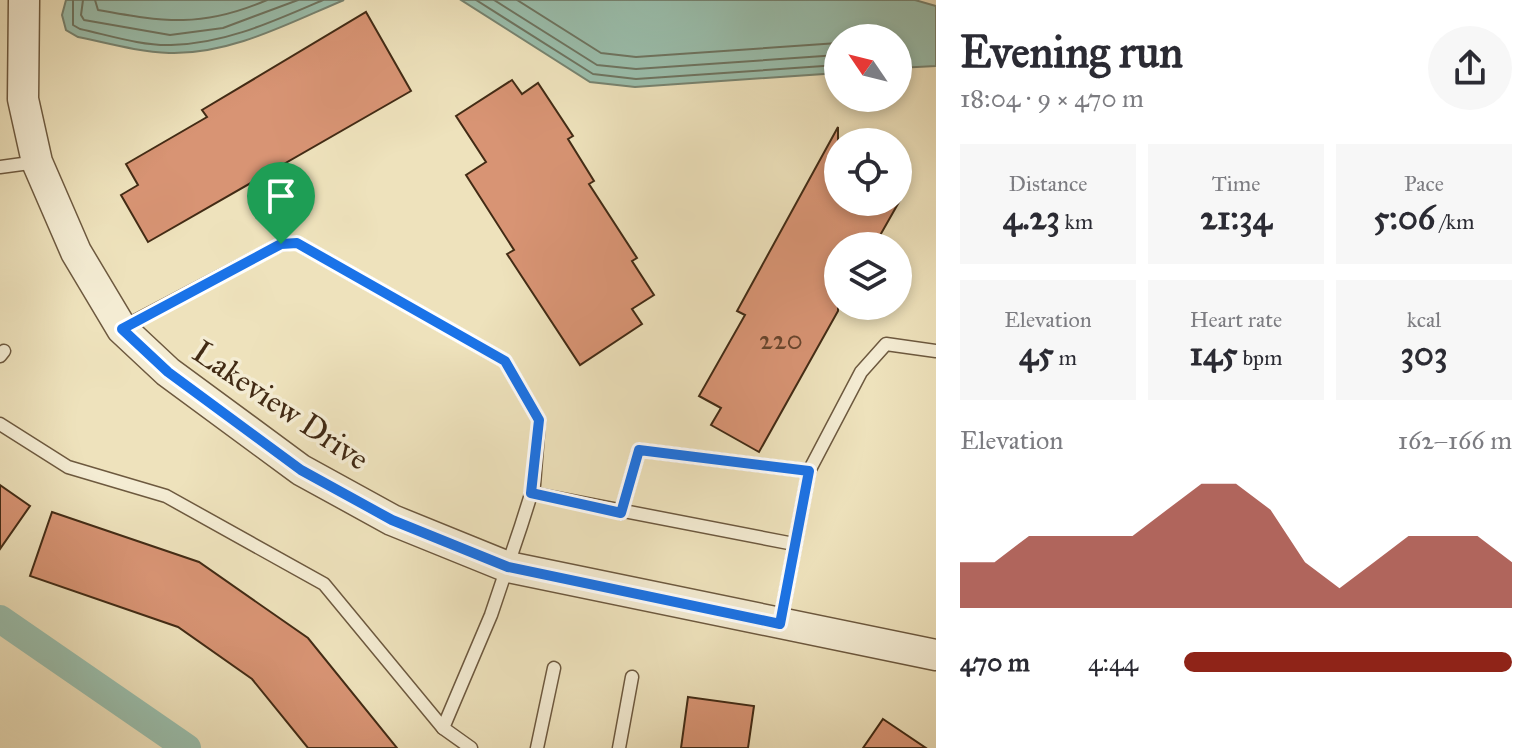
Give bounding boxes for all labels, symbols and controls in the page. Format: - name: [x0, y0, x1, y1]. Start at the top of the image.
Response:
- north arrow: [824, 24, 912, 112]
- map controls: [824, 24, 912, 320]
- text: Evening run: [960, 25, 1183, 79]
- button: share: [1428, 26, 1512, 110]
- text: 18:04 · 9 × 470 m: [960, 82, 1144, 114]
- button: locate: [824, 128, 912, 216]
- pin: [247, 162, 315, 244]
- text: Distance: [1009, 170, 1087, 197]
- text: Time: [1212, 170, 1260, 197]
- text: Pace: [1404, 170, 1444, 197]
- icon: arrive: [259, 174, 303, 218]
- text: 4.23: [1003, 197, 1060, 238]
- text: 21:34: [1200, 197, 1272, 238]
- text: 5:06: [1374, 197, 1435, 238]
- text: km: [1060, 208, 1093, 235]
- text: /km: [1435, 208, 1474, 235]
- button: layers: [824, 232, 912, 320]
- text: Elevation: [1004, 306, 1092, 333]
- text: Heart rate: [1190, 306, 1282, 333]
- text: kcal: [1407, 306, 1441, 333]
- house number: 220: [759, 322, 803, 357]
- street label: Lakeview Drive: [185, 332, 376, 479]
- text: 45: [1019, 333, 1054, 374]
- text: 145: [1189, 333, 1238, 374]
- text: 303: [1401, 333, 1447, 374]
- text: m: [1054, 344, 1077, 371]
- text: bpm: [1238, 344, 1283, 371]
- text: Elevation: [960, 424, 1063, 456]
- text: 162–166 m: [1398, 424, 1512, 456]
- text: 470 m: [960, 646, 1030, 678]
- text: 4:44: [1088, 646, 1138, 678]

